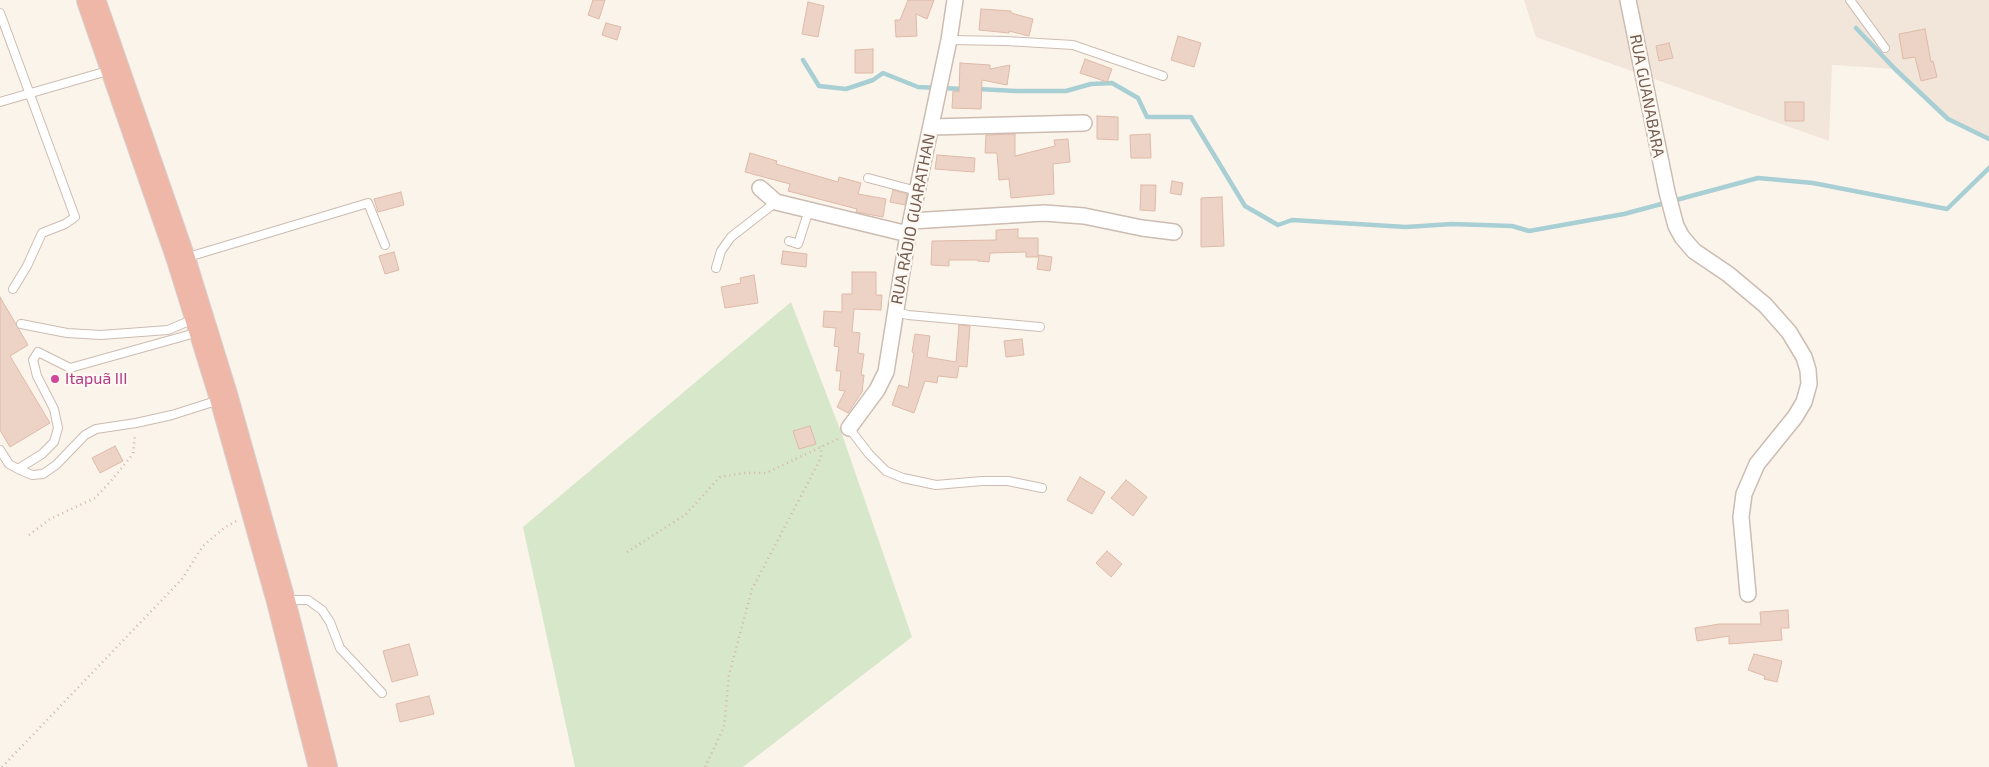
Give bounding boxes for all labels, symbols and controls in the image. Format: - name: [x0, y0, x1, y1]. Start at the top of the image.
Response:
- street label: RUA GUANABARA: [1626, 33, 1668, 159]
- street label: RUA RÁDIO GUARATHAN: [887, 132, 939, 306]
- place label: Itapuã III: [65, 369, 127, 389]
- marker: Itapuã III: [49, 373, 61, 385]

